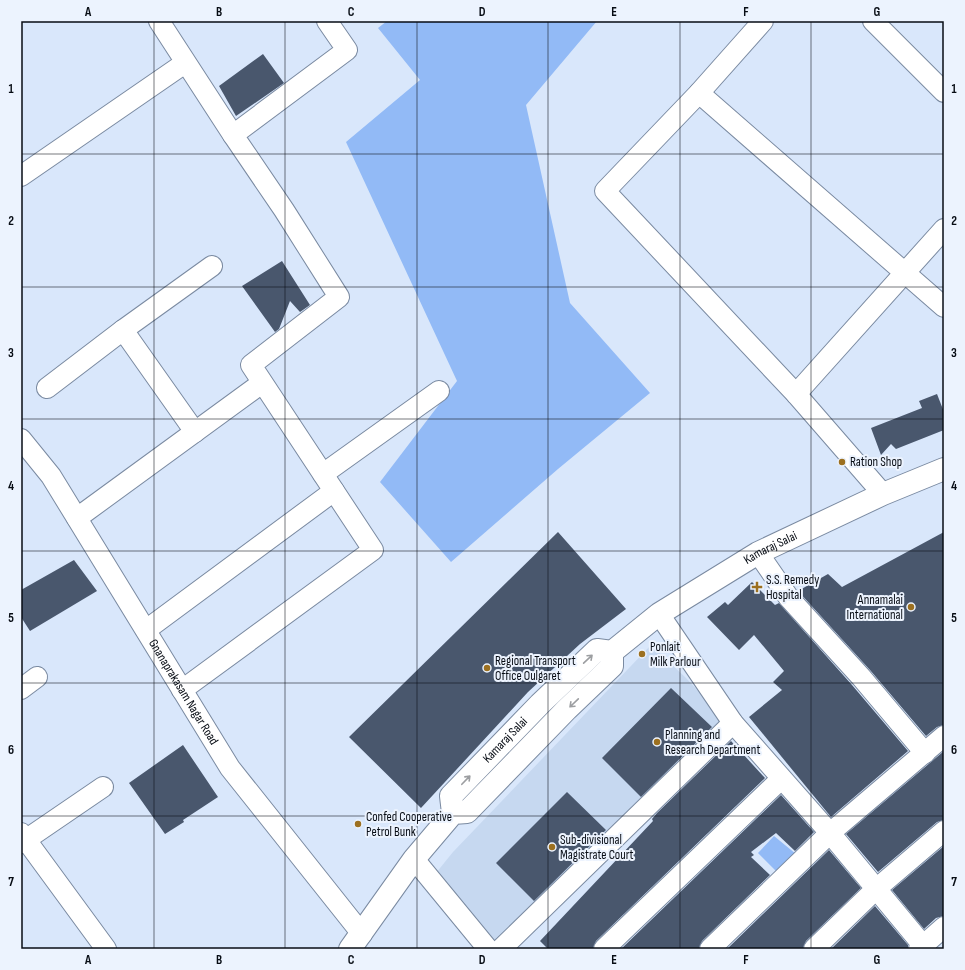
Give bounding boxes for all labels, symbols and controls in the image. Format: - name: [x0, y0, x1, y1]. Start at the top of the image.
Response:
- text: A: [84, 4, 92, 20]
- text: B: [216, 4, 222, 20]
- text: C: [348, 4, 355, 20]
- text: D: [479, 4, 486, 20]
- text: E: [611, 4, 617, 20]
- text: F: [743, 4, 749, 20]
- text: G: [874, 4, 881, 20]
- text: 1: [8, 81, 14, 97]
- text: 1: [951, 81, 957, 97]
- text: 2: [8, 213, 14, 229]
- text: 2: [951, 213, 957, 229]
- text: 3: [8, 345, 14, 361]
- text: 3: [951, 345, 957, 361]
- place label: Ration Shop: [850, 454, 902, 470]
- marker: Ration Shop: [837, 457, 847, 467]
- text: 4: [8, 478, 14, 494]
- text: 4: [951, 478, 957, 494]
- street label: Kamaraj Salai: [741, 528, 800, 568]
- place label: S.S. Remedy Hospital: [766, 572, 819, 603]
- marker: S.S. Remedy Hospital: [751, 581, 763, 593]
- place label: Annamalai International: [847, 592, 903, 623]
- marker: Annamalai International: [906, 602, 916, 612]
- text: 5: [8, 610, 14, 626]
- text: 5: [951, 610, 957, 626]
- street label: Gnanaprakasam Nagar Road: [145, 636, 222, 748]
- place label: Ponlait Milk Parlour: [650, 639, 701, 670]
- marker: Ponlait Milk Parlour: [637, 649, 647, 659]
- place label: Regional Transport Office Oulgaret: [495, 653, 576, 684]
- one-way arrow: [582, 655, 592, 664]
- marker: Regional Transport Office Oulgaret: [482, 663, 492, 673]
- one-way arrow: [569, 698, 579, 708]
- street label: Kamaraj Salai: [479, 714, 531, 766]
- place label: Planning and Research Department: [665, 727, 760, 758]
- marker: Planning and Research Department: [652, 737, 662, 747]
- text: 6: [8, 742, 14, 758]
- text: 6: [951, 742, 957, 758]
- one-way arrow: [461, 775, 471, 785]
- place label: Confed Cooperative Petrol Bunk: [366, 809, 452, 840]
- marker: Confed Cooperative Petrol Bunk: [353, 819, 363, 829]
- place label: Sub-divisional Magistrate Court: [560, 832, 634, 863]
- marker: Sub-divisional Magistrate Court: [547, 842, 557, 852]
- text: 7: [8, 874, 14, 890]
- text: 7: [951, 874, 957, 890]
- text: A: [84, 952, 92, 968]
- text: B: [216, 952, 222, 968]
- text: C: [348, 952, 355, 968]
- text: D: [479, 952, 486, 968]
- text: E: [611, 952, 617, 968]
- text: F: [743, 952, 749, 968]
- text: G: [874, 952, 881, 968]

